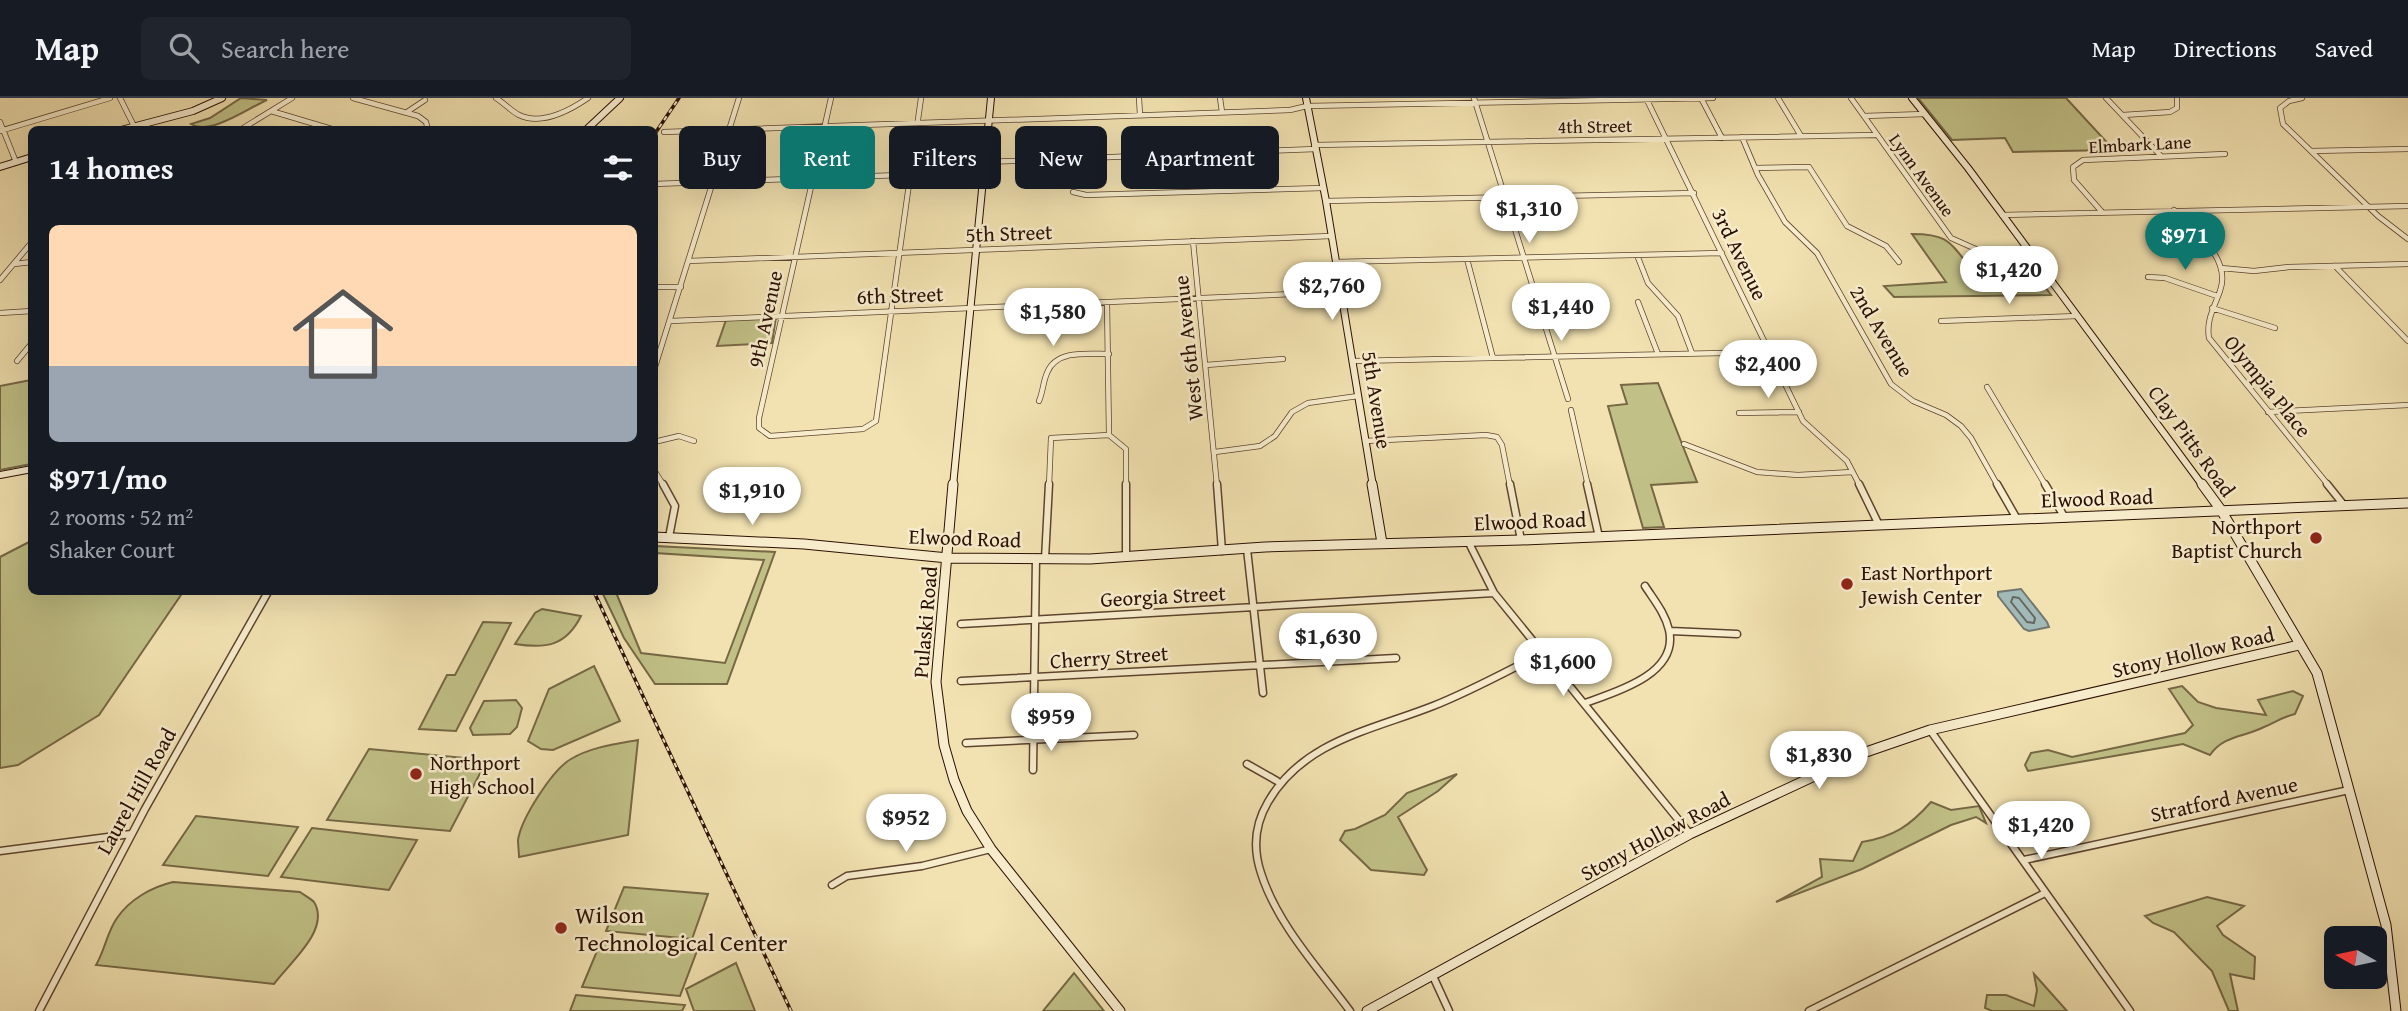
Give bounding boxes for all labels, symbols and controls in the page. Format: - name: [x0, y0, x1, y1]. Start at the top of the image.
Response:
- search box: [141, 17, 631, 80]
- text: Map: [35, 24, 99, 72]
- icon: search: [165, 29, 203, 67]
- text: Search here: [221, 29, 349, 68]
- text: Map: [2092, 31, 2136, 66]
- text: Directions: [2174, 31, 2277, 66]
- text: Saved: [2315, 31, 2373, 66]
- street label: 4th Street: [1557, 112, 1633, 140]
- chip: Buy: [679, 126, 766, 189]
- chip: Rent: [780, 126, 875, 189]
- chip: Filters: [889, 126, 1001, 189]
- chip: New: [1015, 126, 1107, 189]
- chip: Apartment: [1121, 126, 1279, 189]
- street label: Lynn Avenue: [1883, 128, 1961, 222]
- street label: Elmbark Lane: [2088, 128, 2192, 160]
- text: 14 homes: [49, 146, 174, 190]
- icon: filters: [599, 149, 637, 187]
- pin: $1,310: [1472, 186, 1586, 245]
- text: $1,310: [1496, 191, 1562, 224]
- street label: 3rd Avenue: [1704, 203, 1776, 305]
- pin: $971: [2144, 212, 2226, 272]
- street label: 5th Street: [965, 216, 1054, 250]
- text: $971: [2161, 218, 2209, 251]
- pin: $1,420: [1952, 246, 2066, 306]
- text: $1,420: [1976, 252, 2042, 285]
- pin: $2,760: [1275, 262, 1389, 322]
- street label: 9th Avenue: [740, 267, 790, 370]
- text: $2,760: [1299, 268, 1365, 301]
- icon: home: [280, 271, 406, 397]
- street label: West 6th Avenue: [1165, 274, 1211, 422]
- street label: 6th Street: [856, 278, 945, 312]
- street label: 2nd Avenue: [1842, 279, 1922, 383]
- pin: $1,440: [1504, 284, 1618, 343]
- pin: $1,580: [996, 288, 1110, 348]
- text: $1,440: [1528, 289, 1594, 322]
- text: $1,580: [1020, 294, 1086, 327]
- street label: Olympia Place: [2217, 328, 2319, 444]
- pin: $2,400: [1711, 341, 1825, 400]
- text: $2,400: [1735, 346, 1801, 379]
- street label: 5th Avenue: [1354, 349, 1400, 451]
- street label: Clay Pitts Road: [2141, 379, 2244, 504]
- text: $971/mo: [49, 456, 167, 500]
- pin: $1,910: [695, 468, 809, 527]
- text: $1,910: [719, 473, 785, 506]
- street label: Elwood Road: [2040, 481, 2154, 515]
- text: 2 rooms · 52 m²: [49, 500, 193, 533]
- street label: Elwood Road: [1473, 504, 1587, 538]
- place label: Northport Baptist Church: [2171, 511, 2303, 566]
- street label: Elwood Road: [908, 521, 1022, 555]
- marker: Northport Baptist Church: [2308, 530, 2324, 546]
- text: Shaker Court: [49, 533, 175, 566]
- place label: East Northport Jewish Center: [1858, 557, 1993, 612]
- street label: Pulaski Road: [905, 564, 945, 679]
- marker: East Northport Jewish Center: [1839, 576, 1855, 592]
- street label: Georgia Street: [1099, 577, 1227, 615]
- pin: $1,630: [1271, 614, 1385, 673]
- street label: Stony Hollow Road: [2109, 618, 2278, 686]
- text: $1,630: [1295, 619, 1361, 652]
- street label: Cherry Street: [1049, 637, 1170, 677]
- pin: $1,600: [1506, 638, 1620, 698]
- text: $1,600: [1530, 644, 1596, 677]
- pin: $959: [1010, 694, 1092, 753]
- text: $959: [1027, 699, 1075, 732]
- street label: Laurel Hill Road: [88, 721, 184, 860]
- pin: $1,830: [1762, 732, 1876, 791]
- text: $1,830: [1786, 737, 1852, 770]
- place label: Northport High School: [430, 747, 535, 802]
- marker: Northport High School: [408, 766, 424, 782]
- street label: Stratford Avenue: [2148, 768, 2301, 830]
- street label: Stony Hollow Road: [1575, 783, 1736, 889]
- pin: $952: [865, 794, 947, 854]
- text: $952: [882, 800, 930, 833]
- pin: $1,420: [1984, 802, 2098, 861]
- text: $1,420: [2008, 807, 2074, 840]
- place label: Wilson Technological Center: [575, 897, 787, 960]
- marker: Wilson Technological Center: [553, 920, 569, 936]
- north arrow: [2324, 926, 2387, 989]
- map controls: [2324, 926, 2387, 989]

